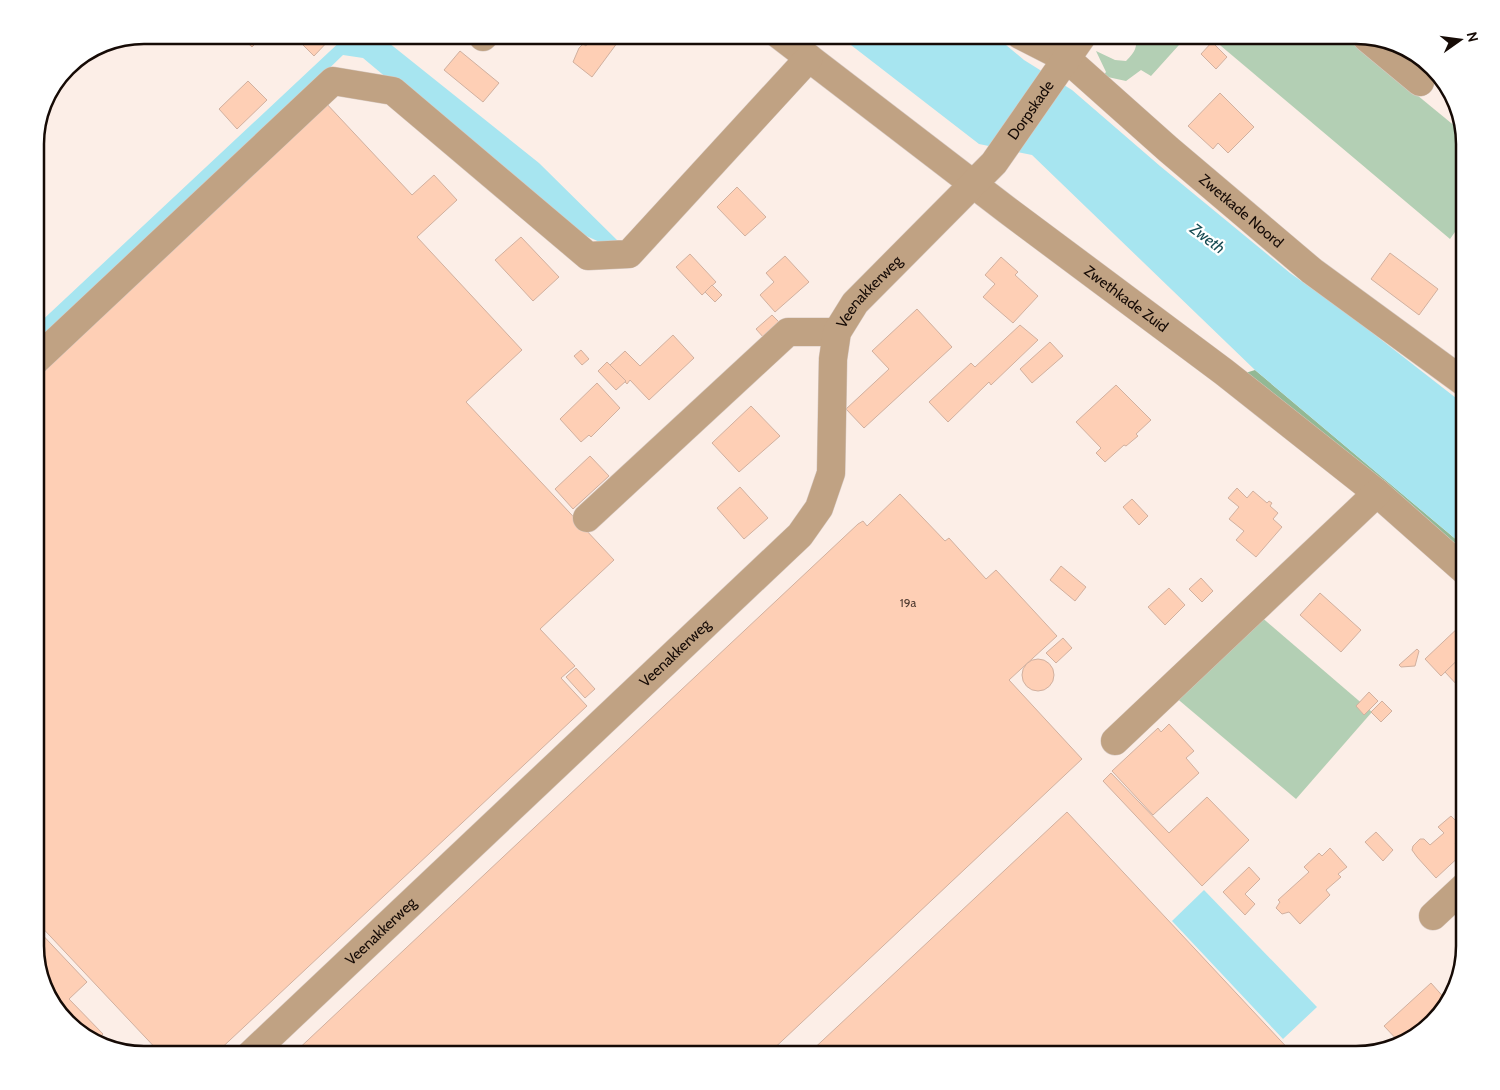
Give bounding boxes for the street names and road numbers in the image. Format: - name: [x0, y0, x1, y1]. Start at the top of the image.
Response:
- street label: Dorpskade: [1004, 77, 1058, 143]
- street label: Zwetkade Noord: [1195, 170, 1287, 252]
- street label: Veenakkerweg: [833, 252, 906, 331]
- street label: Zwethkade Zuid: [1081, 262, 1172, 336]
- street label: Veenakkerweg: [636, 615, 715, 691]
- street label: Veenakkerweg: [342, 893, 420, 969]

